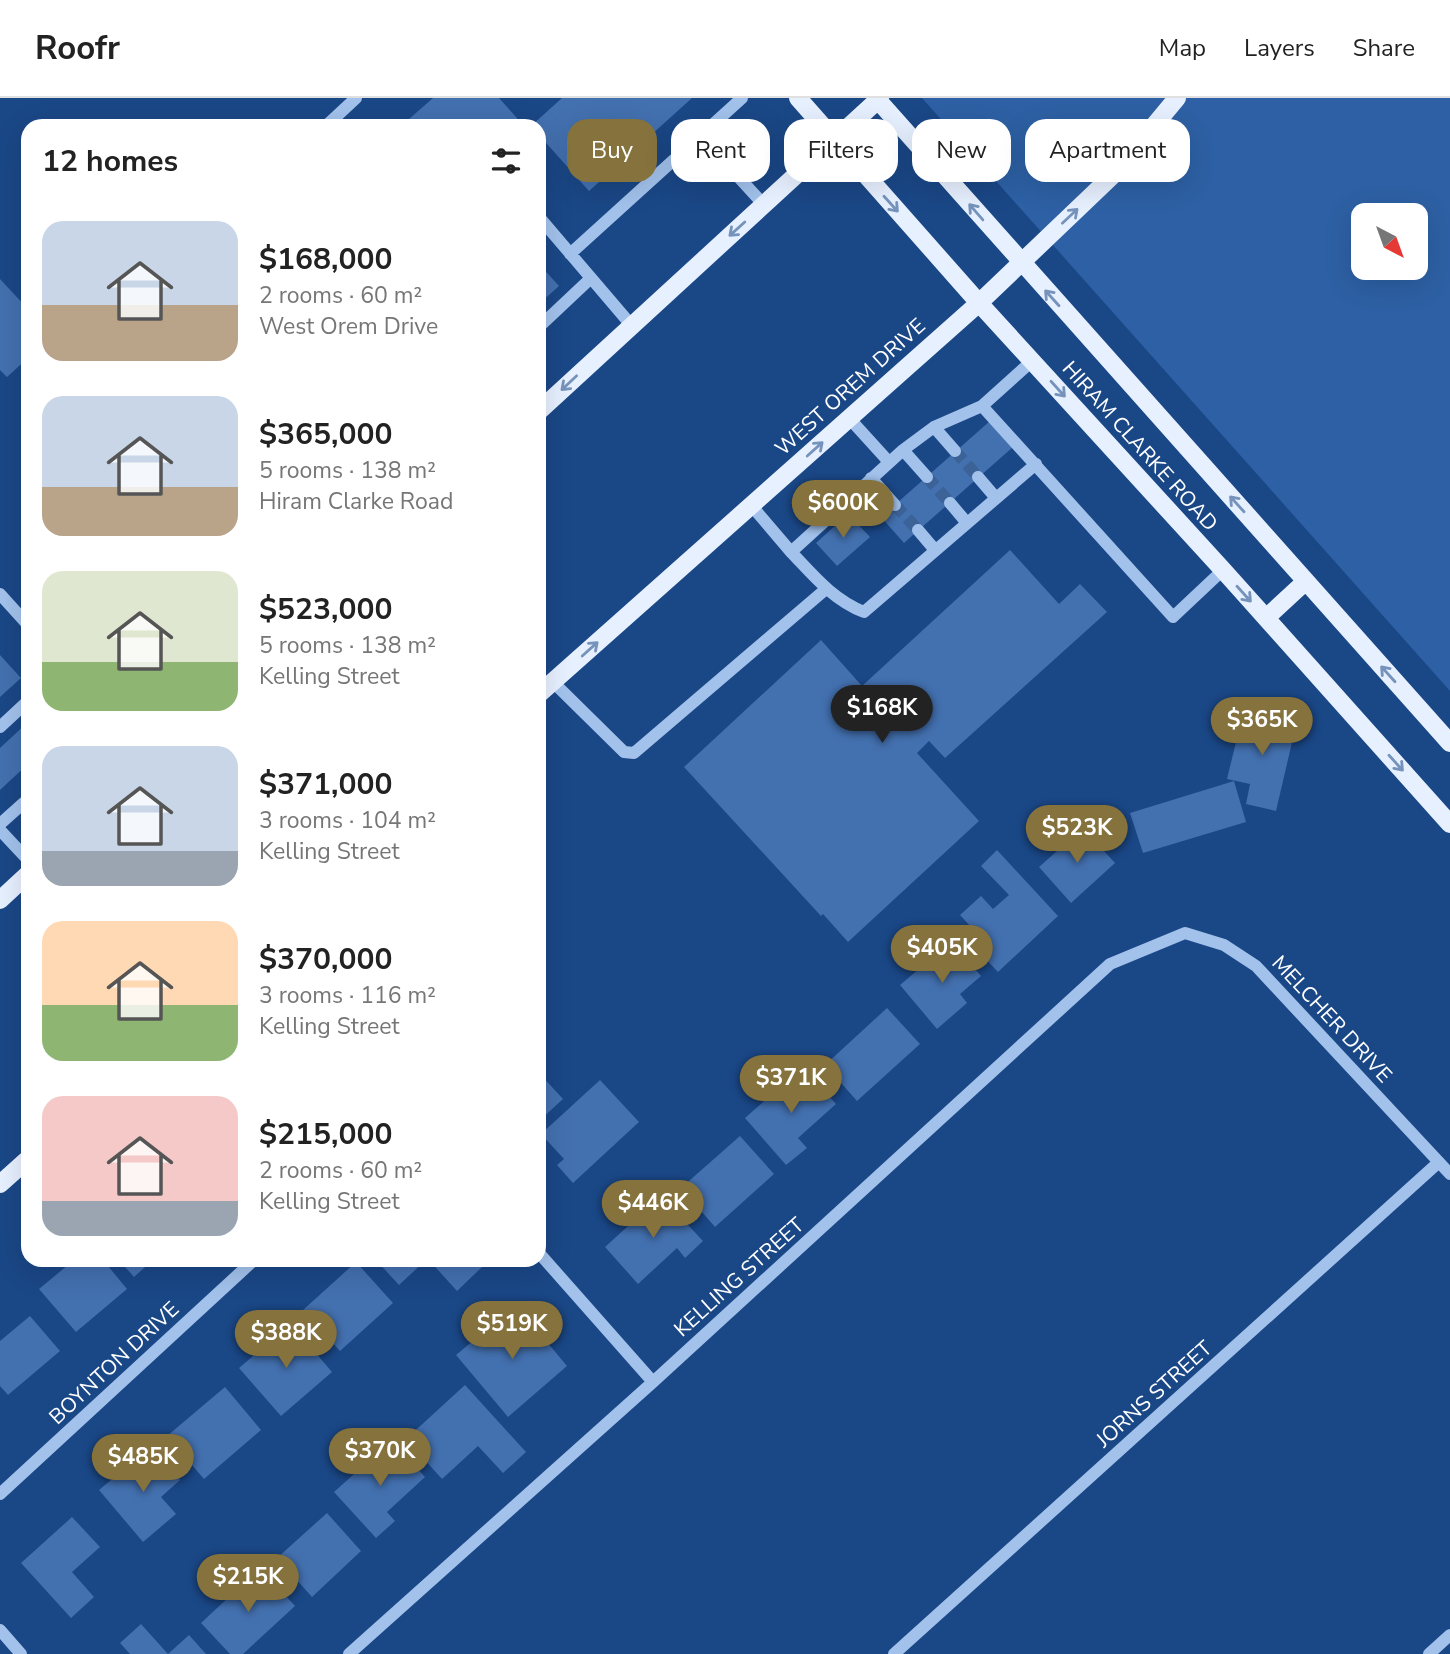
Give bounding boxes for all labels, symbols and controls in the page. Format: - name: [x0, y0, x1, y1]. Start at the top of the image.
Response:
- text: Roofr: [35, 26, 120, 71]
- text: Map: [1159, 32, 1206, 64]
- text: Layers: [1244, 32, 1315, 64]
- text: Share: [1353, 32, 1415, 64]
- chip: Buy: [567, 119, 657, 182]
- chip: Rent: [671, 119, 770, 182]
- chip: Filters: [784, 119, 898, 182]
- chip: New: [912, 119, 1011, 182]
- chip: Apartment: [1025, 119, 1190, 182]
- text: 12 homes: [42, 141, 178, 182]
- icon: filters: [487, 142, 525, 180]
- one-way arrow: [883, 195, 899, 213]
- one-way arrow: [968, 203, 984, 221]
- north arrow: [1351, 203, 1428, 280]
- map controls: [1351, 203, 1428, 280]
- one-way arrow: [1061, 208, 1079, 224]
- one-way arrow: [729, 221, 746, 238]
- text: $168,000: [259, 239, 392, 280]
- icon: home: [98, 249, 182, 333]
- text: 2 rooms · 60 m²: [259, 280, 422, 311]
- one-way arrow: [1044, 289, 1060, 307]
- text: West Orem Drive: [259, 311, 438, 342]
- street label: WEST OREM DRIVE: [769, 312, 931, 462]
- street label: HIRAM CLARKE ROAD: [1056, 355, 1224, 537]
- one-way arrow: [560, 375, 578, 391]
- one-way arrow: [1049, 380, 1066, 397]
- text: $365,000: [259, 414, 392, 455]
- icon: home: [98, 424, 182, 508]
- one-way arrow: [805, 441, 823, 457]
- text: 5 rooms · 138 m²: [259, 455, 436, 486]
- pin: $600K: [794, 480, 892, 540]
- text: Hiram Clarke Road: [259, 486, 453, 517]
- text: $600K: [808, 487, 878, 518]
- one-way arrow: [1228, 496, 1245, 513]
- one-way arrow: [1236, 584, 1252, 602]
- text: $523,000: [259, 589, 392, 630]
- icon: home: [98, 599, 182, 683]
- text: 5 rooms · 138 m²: [259, 630, 436, 661]
- one-way arrow: [581, 641, 599, 657]
- text: Kelling Street: [259, 661, 400, 692]
- one-way arrow: [1380, 665, 1396, 683]
- pin: $168K: [833, 686, 931, 745]
- text: $168K: [847, 692, 917, 723]
- pin: $365K: [1213, 698, 1311, 757]
- text: $365K: [1227, 704, 1297, 735]
- one-way arrow: [1388, 754, 1404, 772]
- text: $371,000: [259, 764, 392, 805]
- icon: home: [98, 774, 182, 858]
- text: 3 rooms · 104 m²: [259, 805, 436, 836]
- pin: $523K: [1028, 806, 1126, 865]
- text: $523K: [1042, 812, 1112, 843]
- text: Kelling Street: [259, 836, 400, 867]
- pin: $405K: [893, 926, 991, 985]
- text: $405K: [907, 932, 977, 963]
- text: $370,000: [259, 939, 392, 980]
- icon: home: [98, 949, 182, 1033]
- street label: MELCHER DRIVE: [1266, 949, 1398, 1089]
- text: 3 rooms · 116 m²: [259, 980, 436, 1011]
- text: Kelling Street: [259, 1011, 400, 1042]
- pin: $371K: [742, 1056, 840, 1115]
- text: $371K: [756, 1062, 826, 1093]
- text: $215,000: [259, 1114, 392, 1155]
- icon: home: [98, 1124, 182, 1208]
- text: 2 rooms · 60 m²: [259, 1155, 422, 1186]
- pin: $446K: [604, 1180, 702, 1240]
- text: Kelling Street: [259, 1186, 400, 1217]
- text: $446K: [618, 1187, 688, 1218]
- street label: KELLING STREET: [668, 1211, 810, 1343]
- street label: BOYNTON DRIVE: [43, 1295, 185, 1431]
- pin: $519K: [463, 1302, 561, 1361]
- text: $519K: [477, 1308, 547, 1339]
- pin: $388K: [237, 1310, 335, 1370]
- text: $388K: [251, 1317, 321, 1348]
- street label: JORNS STREET: [1089, 1334, 1218, 1454]
- pin: $370K: [331, 1428, 429, 1488]
- pin: $485K: [94, 1434, 192, 1494]
- text: $370K: [345, 1435, 415, 1466]
- text: $485K: [108, 1441, 178, 1472]
- pin: $215K: [199, 1554, 297, 1614]
- text: $215K: [213, 1561, 283, 1592]

